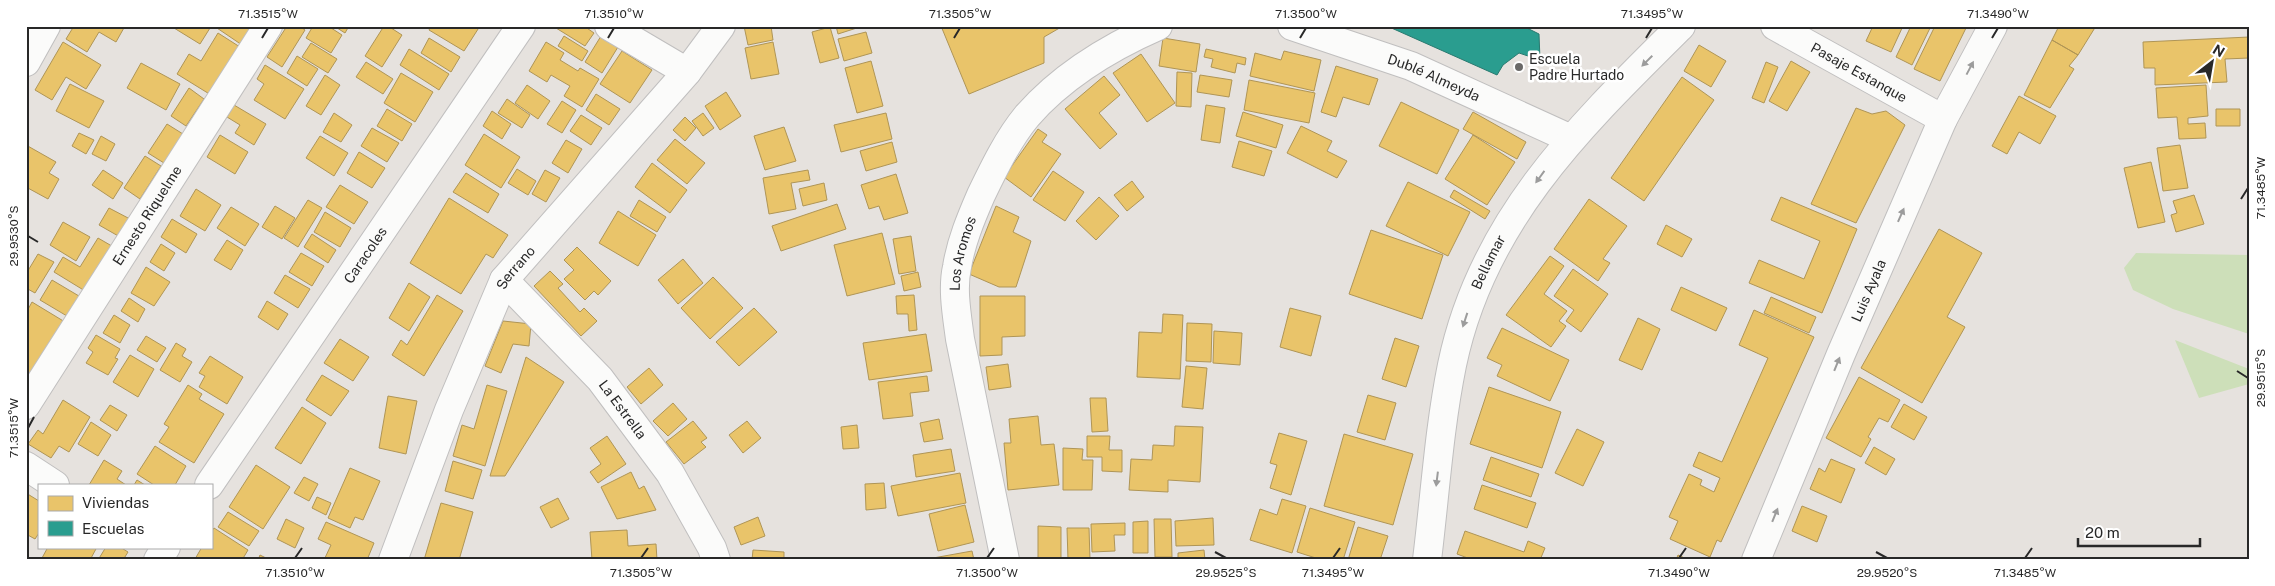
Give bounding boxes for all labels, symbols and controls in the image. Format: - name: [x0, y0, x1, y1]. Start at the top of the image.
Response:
- text: 71.3515°W: [238, 7, 298, 21]
- text: 71.3510°W: [584, 7, 644, 21]
- text: 71.3505°W: [929, 7, 992, 21]
- text: 71.3500°W: [1275, 7, 1337, 21]
- text: 71.3495°W: [1621, 7, 1684, 21]
- text: 71.3490°W: [1967, 7, 2029, 21]
- north arrow: [2188, 38, 2238, 88]
- street label: Pasaje Estanque: [1808, 39, 1910, 106]
- text: N: [2210, 41, 2228, 61]
- street label: Dublé Almeyda: [1386, 51, 1483, 104]
- place label: Escuela Padre Hurtado: [1529, 51, 1624, 83]
- one-way arrow: [1641, 54, 1653, 66]
- marker: Escuela Padre Hurtado: [1513, 61, 1525, 73]
- one-way arrow: [1966, 62, 1975, 75]
- text: 71.3485°W: [2254, 156, 2268, 219]
- street label: Ernesto Riquelme: [109, 163, 185, 268]
- one-way arrow: [1535, 170, 1545, 184]
- text: 29.9530°S: [7, 206, 21, 266]
- one-way arrow: [1898, 208, 1906, 222]
- street label: Los Aromos: [947, 214, 979, 291]
- street label: Caracoles: [340, 224, 390, 286]
- street label: Bellamar: [1468, 232, 1509, 292]
- street label: Serrano: [493, 243, 538, 292]
- street label: Luis Ayala: [1848, 257, 1889, 324]
- one-way arrow: [1460, 312, 1468, 327]
- text: 29.9515°S: [2254, 349, 2268, 407]
- one-way arrow: [1833, 357, 1841, 371]
- street label: La Estrella: [596, 377, 650, 442]
- text: 71.3515°W: [7, 398, 21, 458]
- one-way arrow: [1433, 472, 1441, 488]
- legend: [38, 484, 212, 548]
- text: Viviendas: [82, 494, 149, 511]
- one-way arrow: [1771, 507, 1779, 522]
- scale bar: [2078, 516, 2200, 548]
- text: Escuelas: [82, 520, 144, 537]
- text: 20 m: [2085, 524, 2120, 541]
- text: 71.3510°W: [265, 566, 325, 580]
- text: 71.3505°W: [610, 566, 673, 580]
- text: 71.3500°W: [956, 566, 1018, 580]
- text: 29.9525°S: [1196, 566, 1256, 580]
- text: 71.3495°W: [1302, 566, 1365, 580]
- text: 71.3490°W: [1648, 566, 1710, 580]
- text: 29.9520°S: [1857, 566, 1917, 580]
- text: 71.3485°W: [1994, 566, 2057, 580]

